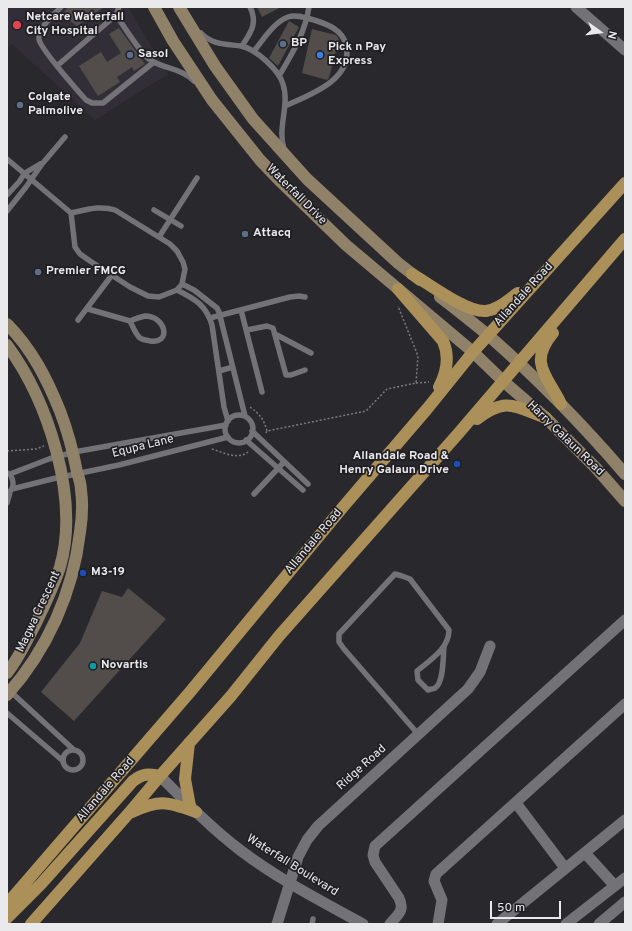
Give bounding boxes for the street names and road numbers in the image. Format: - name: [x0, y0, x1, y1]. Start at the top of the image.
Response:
- street label: Waterfall Drive: [263, 162, 329, 228]
- street label: Allandale Road: [492, 260, 556, 330]
- street label: Harry Galaun Road: [524, 399, 606, 479]
- street label: Equpa Lane: [111, 432, 175, 462]
- street label: Allandale Road: [282, 506, 346, 578]
- street label: Magwa Crescent: [14, 569, 64, 655]
- street label: Ridge Road: [334, 742, 390, 794]
- street label: Allandale Road: [74, 755, 138, 825]
- street label: Waterfall Boulevard: [244, 832, 340, 900]

